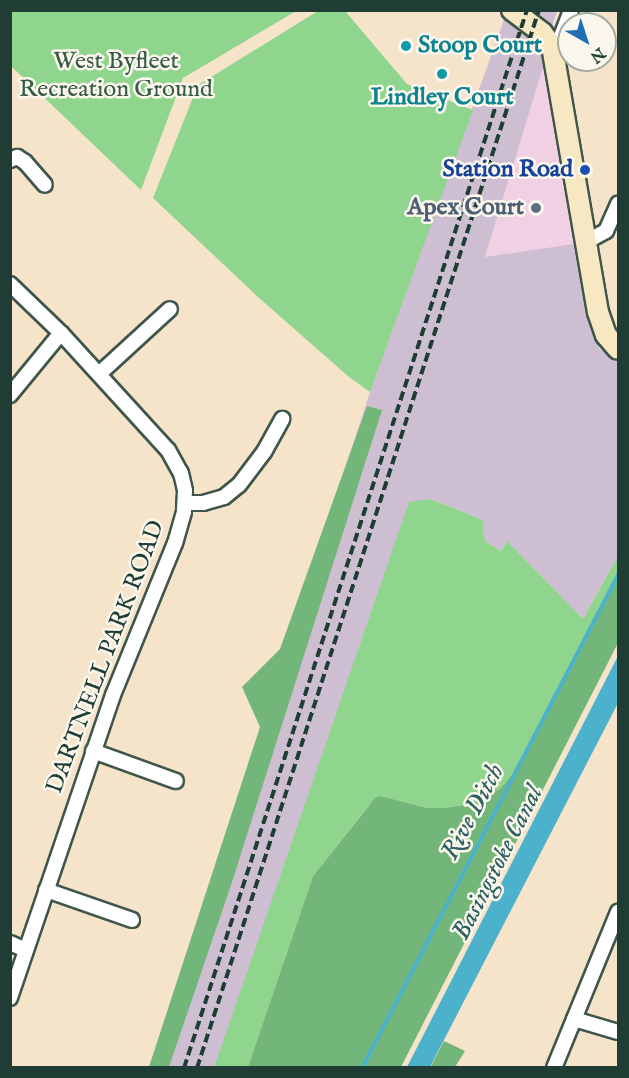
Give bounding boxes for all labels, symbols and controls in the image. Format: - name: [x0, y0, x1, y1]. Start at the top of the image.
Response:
- north arrow: [557, 12, 617, 72]
- place label: Stoop Court: [418, 32, 542, 60]
- marker: Stoop Court: [399, 39, 413, 53]
- text: N: [585, 42, 609, 67]
- park label: West Byfleet Recreation Ground: [19, 48, 213, 104]
- marker: Lindley Court: [435, 67, 449, 81]
- place label: Lindley Court: [370, 84, 514, 112]
- place label: Station Road: [442, 156, 573, 184]
- marker: Station Road: [578, 163, 592, 177]
- place label: Apex Court: [407, 194, 524, 222]
- marker: Apex Court: [529, 201, 543, 215]
- street label: DARTNELL PARK ROAD: [41, 516, 171, 798]
- water label: Rive Ditch: [435, 759, 511, 865]
- water label: Basingstoke Canal: [446, 781, 550, 945]

